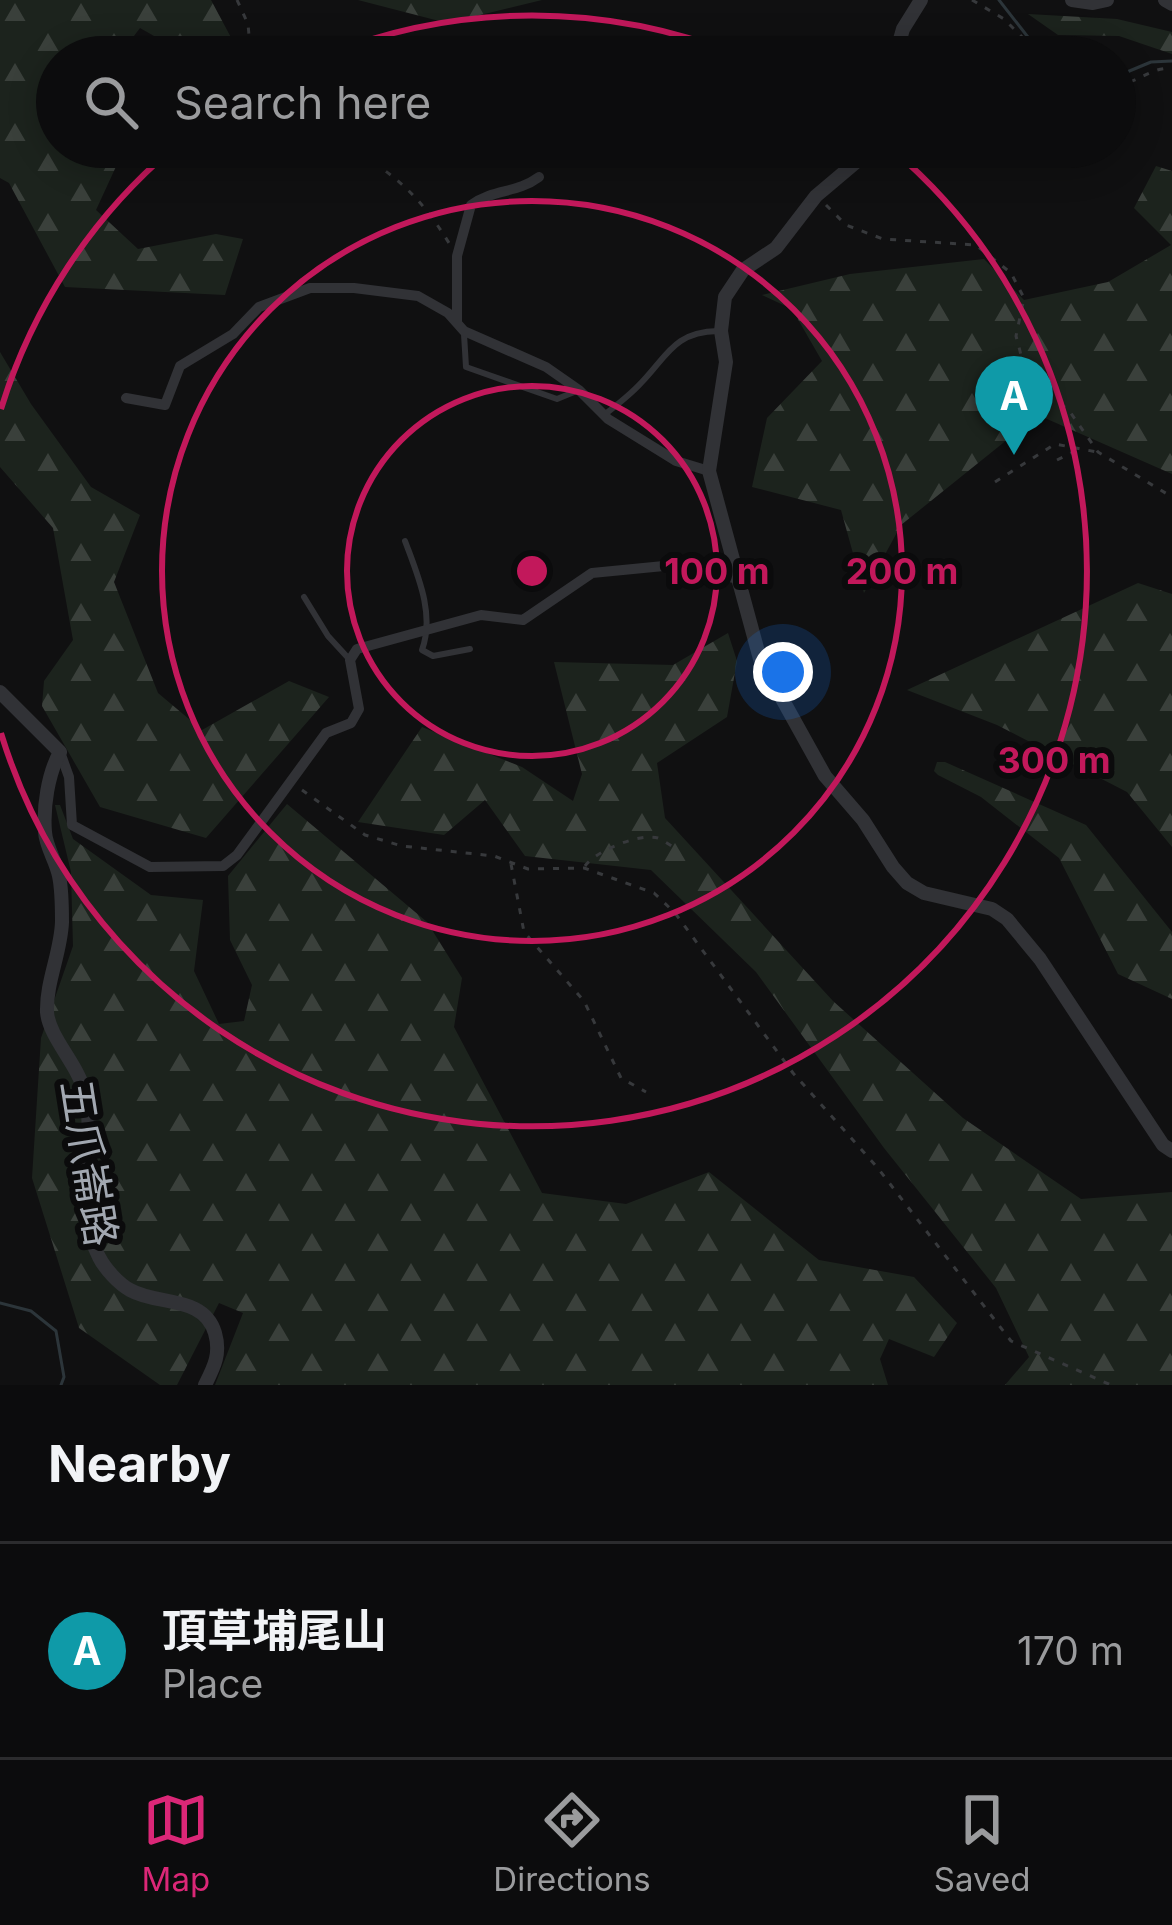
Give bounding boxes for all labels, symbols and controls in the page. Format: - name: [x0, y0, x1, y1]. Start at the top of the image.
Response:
- search box: [36, 36, 1136, 168]
- icon: search: [78, 69, 144, 135]
- text: Search here: [174, 75, 431, 130]
- pin: A: [975, 356, 1053, 455]
- text: 100 m: [664, 549, 770, 593]
- text: 200 m: [846, 549, 958, 593]
- centre of rings: [511, 550, 553, 592]
- your location: [753, 642, 813, 702]
- text: 300 m: [997, 738, 1111, 782]
- street label: 五爪崙路: [51, 1076, 128, 1250]
- text: Nearby: [48, 1433, 231, 1494]
- text: 頂草埔尾山: [162, 1603, 387, 1658]
- text: A: [72, 1627, 102, 1674]
- text: 170 m: [1017, 1627, 1124, 1674]
- text: Place: [162, 1660, 263, 1707]
- tab: Map: [142, 1787, 210, 1899]
- tab: Directions: [493, 1787, 651, 1899]
- tab: Saved: [934, 1787, 1030, 1899]

